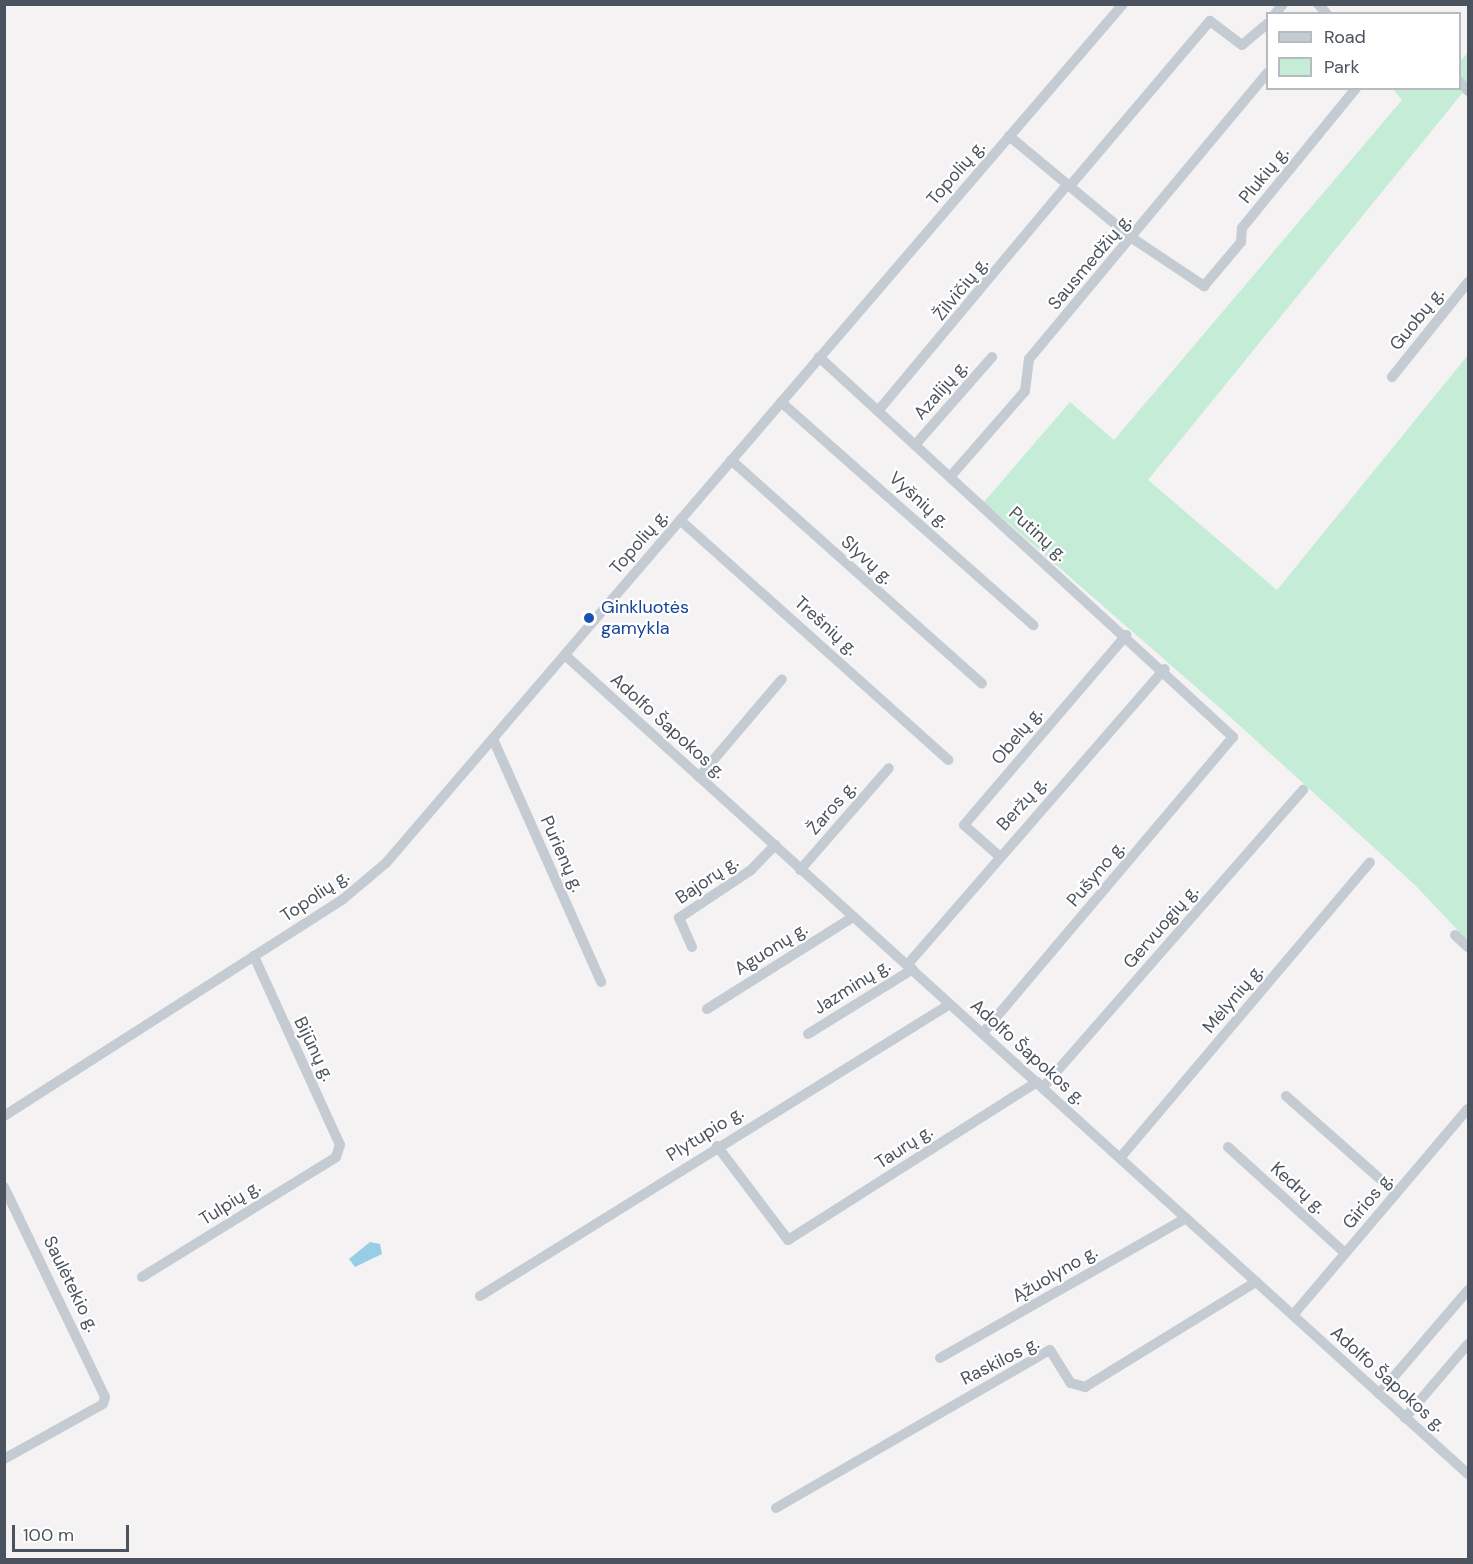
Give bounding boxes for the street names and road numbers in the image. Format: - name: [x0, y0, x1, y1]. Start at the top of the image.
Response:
- street label: Topolių g.: [922, 136, 990, 210]
- street label: Plukių g.: [1235, 142, 1293, 208]
- street label: Sausmedžių g.: [1044, 210, 1136, 314]
- street label: Žilvičių g.: [929, 253, 993, 325]
- street label: Guobų g.: [1385, 283, 1449, 355]
- street label: Azalijų g.: [909, 356, 973, 424]
- street label: Vyšnių g.: [884, 467, 954, 533]
- street label: Putinų g.: [1004, 502, 1072, 566]
- street label: Topolių g.: [605, 505, 673, 579]
- street label: Slyvų g.: [836, 531, 898, 589]
- street label: Trešnių g.: [790, 592, 862, 660]
- street label: Adolfo Šapokos g.: [606, 669, 730, 783]
- street label: Obelų g.: [987, 703, 1047, 769]
- street label: Beržų g.: [992, 773, 1052, 835]
- street label: Žaros g.: [803, 777, 861, 839]
- street label: Purienų g.: [536, 813, 588, 895]
- street label: Pušyno g.: [1062, 837, 1130, 911]
- street label: Bajorų g.: [672, 851, 742, 909]
- street label: Topolių g.: [277, 865, 353, 927]
- street label: Gervuogių g.: [1119, 881, 1203, 973]
- street label: Aguonų g.: [730, 918, 812, 980]
- street label: Jazminų g.: [810, 955, 894, 1019]
- street label: Mėlynių g.: [1198, 960, 1268, 1038]
- street label: Adolfo Šapokos g.: [966, 995, 1090, 1109]
- street label: Bijūnų g.: [289, 1013, 339, 1085]
- street label: Plytupio g.: [663, 1102, 747, 1166]
- street label: Taurų g.: [871, 1120, 937, 1174]
- street label: Kedrų g.: [1266, 1158, 1330, 1218]
- street label: Girios g.: [1338, 1168, 1398, 1234]
- street label: Tulpių g.: [196, 1176, 264, 1230]
- street label: Saulėtekio g.: [39, 1233, 103, 1335]
- street label: Ąžuolyno g.: [1009, 1241, 1101, 1307]
- street label: Adolfo Šapokos g.: [1326, 1322, 1450, 1436]
- street label: Raskilos g.: [957, 1332, 1043, 1390]

